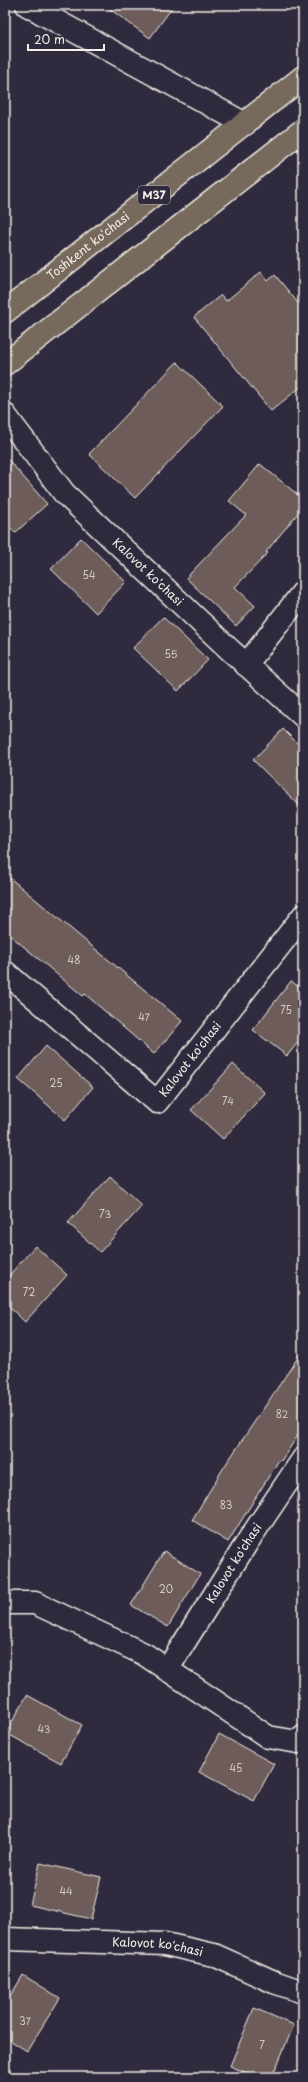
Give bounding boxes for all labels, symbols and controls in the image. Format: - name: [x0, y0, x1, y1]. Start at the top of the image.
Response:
- scale bar: [28, 26, 104, 52]
- text: 20 m: [34, 30, 65, 48]
- road number: M37: [138, 186, 170, 204]
- street label: Toshkent ko'chasi: [42, 207, 133, 284]
- street label: Kalovot ko'chasi: [109, 533, 188, 609]
- house number: 54: [82, 567, 96, 582]
- house number: 55: [165, 646, 178, 661]
- house number: 48: [68, 952, 80, 967]
- house number: 75: [280, 1002, 292, 1017]
- house number: 47: [138, 1009, 151, 1024]
- street label: Kalovot ko'chasi: [154, 1017, 225, 1101]
- house number: 25: [49, 1075, 63, 1090]
- house number: 74: [222, 1093, 234, 1108]
- house number: 73: [99, 1206, 111, 1221]
- house number: 72: [23, 1284, 35, 1299]
- house number: 82: [276, 1406, 288, 1421]
- house number: 83: [220, 1497, 232, 1512]
- street label: Kalovot ko'chasi: [201, 1519, 266, 1606]
- house number: 20: [159, 1581, 173, 1596]
- house number: 43: [38, 1721, 51, 1736]
- house number: 45: [230, 1760, 242, 1775]
- house number: 44: [59, 1883, 73, 1898]
- street label: Kalovot ko'chasi: [112, 1932, 205, 1960]
- house number: 37: [19, 2013, 32, 2028]
- house number: 7: [259, 2037, 265, 2052]

